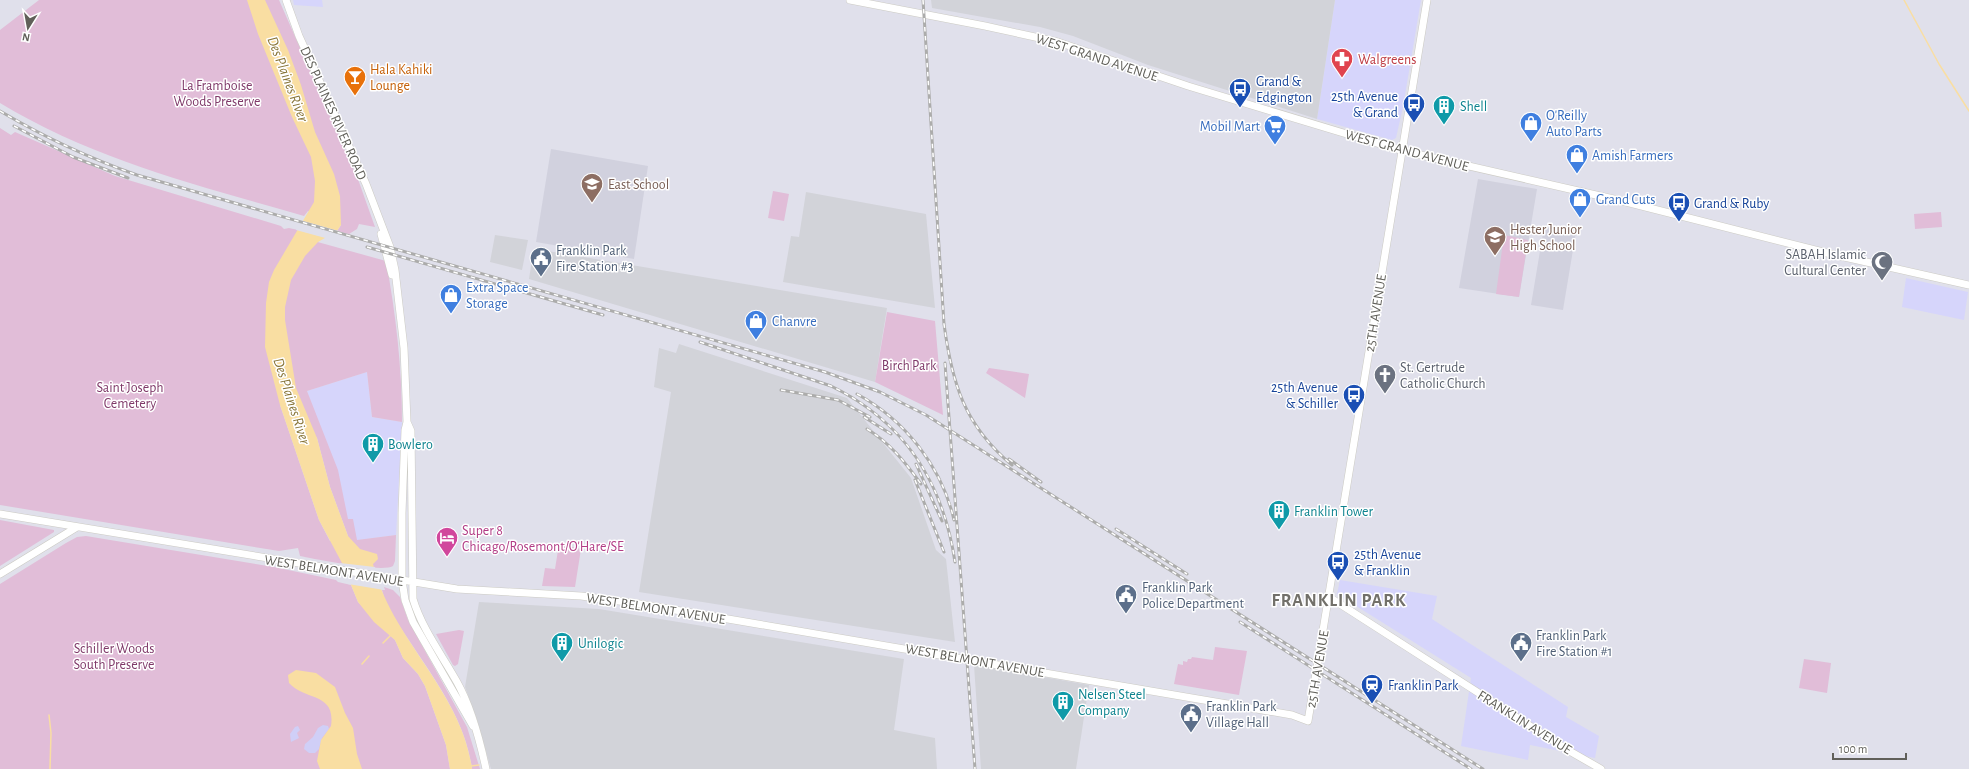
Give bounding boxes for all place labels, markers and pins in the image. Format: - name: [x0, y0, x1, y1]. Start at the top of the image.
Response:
- pharmacy icon: Walgreens: [1329, 46, 1355, 79]
- place label: Walgreens: [1358, 53, 1416, 67]
- place label: Hala Kahiki Lounge: [370, 63, 432, 93]
- bar icon: Hala Kahiki Lounge: [342, 64, 368, 97]
- place label: Grand & Edgington: [1256, 75, 1312, 105]
- bus stop icon: Grand & Edgington: [1227, 76, 1253, 109]
- place label: 25th Avenue & Grand: [1331, 90, 1398, 120]
- bus stop icon: 25th Avenue & Grand: [1401, 91, 1427, 124]
- building icon: Shell: [1431, 93, 1457, 126]
- place label: Shell: [1460, 100, 1487, 114]
- place label: O'Reilly Auto Parts: [1546, 109, 1602, 139]
- shop icon: O'Reilly Auto Parts: [1518, 110, 1544, 143]
- supermarket icon: Mobil Mart: [1262, 113, 1288, 146]
- place label: Mobil Mart: [1200, 120, 1261, 134]
- shop icon: Amish Farmers: [1564, 142, 1590, 175]
- place label: Amish Farmers: [1592, 149, 1673, 163]
- school or university icon: East School: [579, 171, 605, 204]
- place label: East School: [608, 178, 669, 192]
- shop icon: Grand Cuts: [1567, 186, 1593, 219]
- bus stop icon: Grand & Ruby: [1666, 190, 1692, 223]
- place label: Grand Cuts: [1596, 193, 1656, 207]
- place label: Grand & Ruby: [1694, 197, 1769, 211]
- place label: Hester Junior High School: [1510, 223, 1582, 253]
- school or university icon: Hester Junior High School: [1482, 224, 1508, 257]
- place label: Franklin Park Fire Station #3: [556, 244, 634, 274]
- public building icon: Franklin Park Fire Station #3: [528, 245, 554, 278]
- place label: SABAH Islamic Cultural Center: [1784, 248, 1867, 278]
- mosque icon: SABAH Islamic Cultural Center: [1869, 249, 1895, 282]
- place label: Extra Space Storage: [466, 281, 529, 311]
- shop icon: Extra Space Storage: [438, 282, 464, 315]
- shop icon: Chanvre: [743, 308, 769, 341]
- place label: Chanvre: [772, 315, 817, 329]
- place label: St. Gertrude Catholic Church: [1400, 361, 1486, 391]
- church icon: St. Gertrude Catholic Church: [1372, 362, 1398, 395]
- place label: 25th Avenue & Schiller: [1271, 381, 1338, 411]
- bus stop icon: 25th Avenue & Schiller: [1341, 382, 1367, 415]
- building icon: Bowlero: [360, 431, 386, 464]
- place label: Bowlero: [388, 438, 433, 452]
- building icon: Franklin Tower: [1266, 498, 1292, 531]
- place label: Franklin Tower: [1294, 505, 1374, 519]
- place label: Super 8 Chicago/Rosemont/O'Hare/SE: [462, 524, 624, 554]
- hotel icon: Super 8 Chicago/Rosemont/O'Hare/SE: [434, 525, 460, 558]
- place label: 25th Avenue & Franklin: [1354, 548, 1421, 578]
- bus stop icon: 25th Avenue & Franklin: [1325, 549, 1351, 582]
- place label: Franklin Park Police Department: [1142, 581, 1244, 611]
- public building icon: Franklin Park Police Department: [1113, 582, 1139, 615]
- place label: Franklin Park Fire Station #1: [1536, 629, 1612, 659]
- building icon: Unilogic: [549, 630, 575, 663]
- public building icon: Franklin Park Fire Station #1: [1508, 630, 1534, 663]
- place label: Unilogic: [578, 637, 624, 651]
- station icon: Franklin Park: [1359, 672, 1385, 705]
- place label: Franklin Park: [1388, 679, 1459, 693]
- place label: Nelsen Steel Company: [1078, 688, 1146, 718]
- building icon: Nelsen Steel Company: [1050, 689, 1076, 722]
- place label: Franklin Park Village Hall: [1206, 700, 1277, 730]
- public building icon: Franklin Park Village Hall: [1178, 701, 1204, 734]

